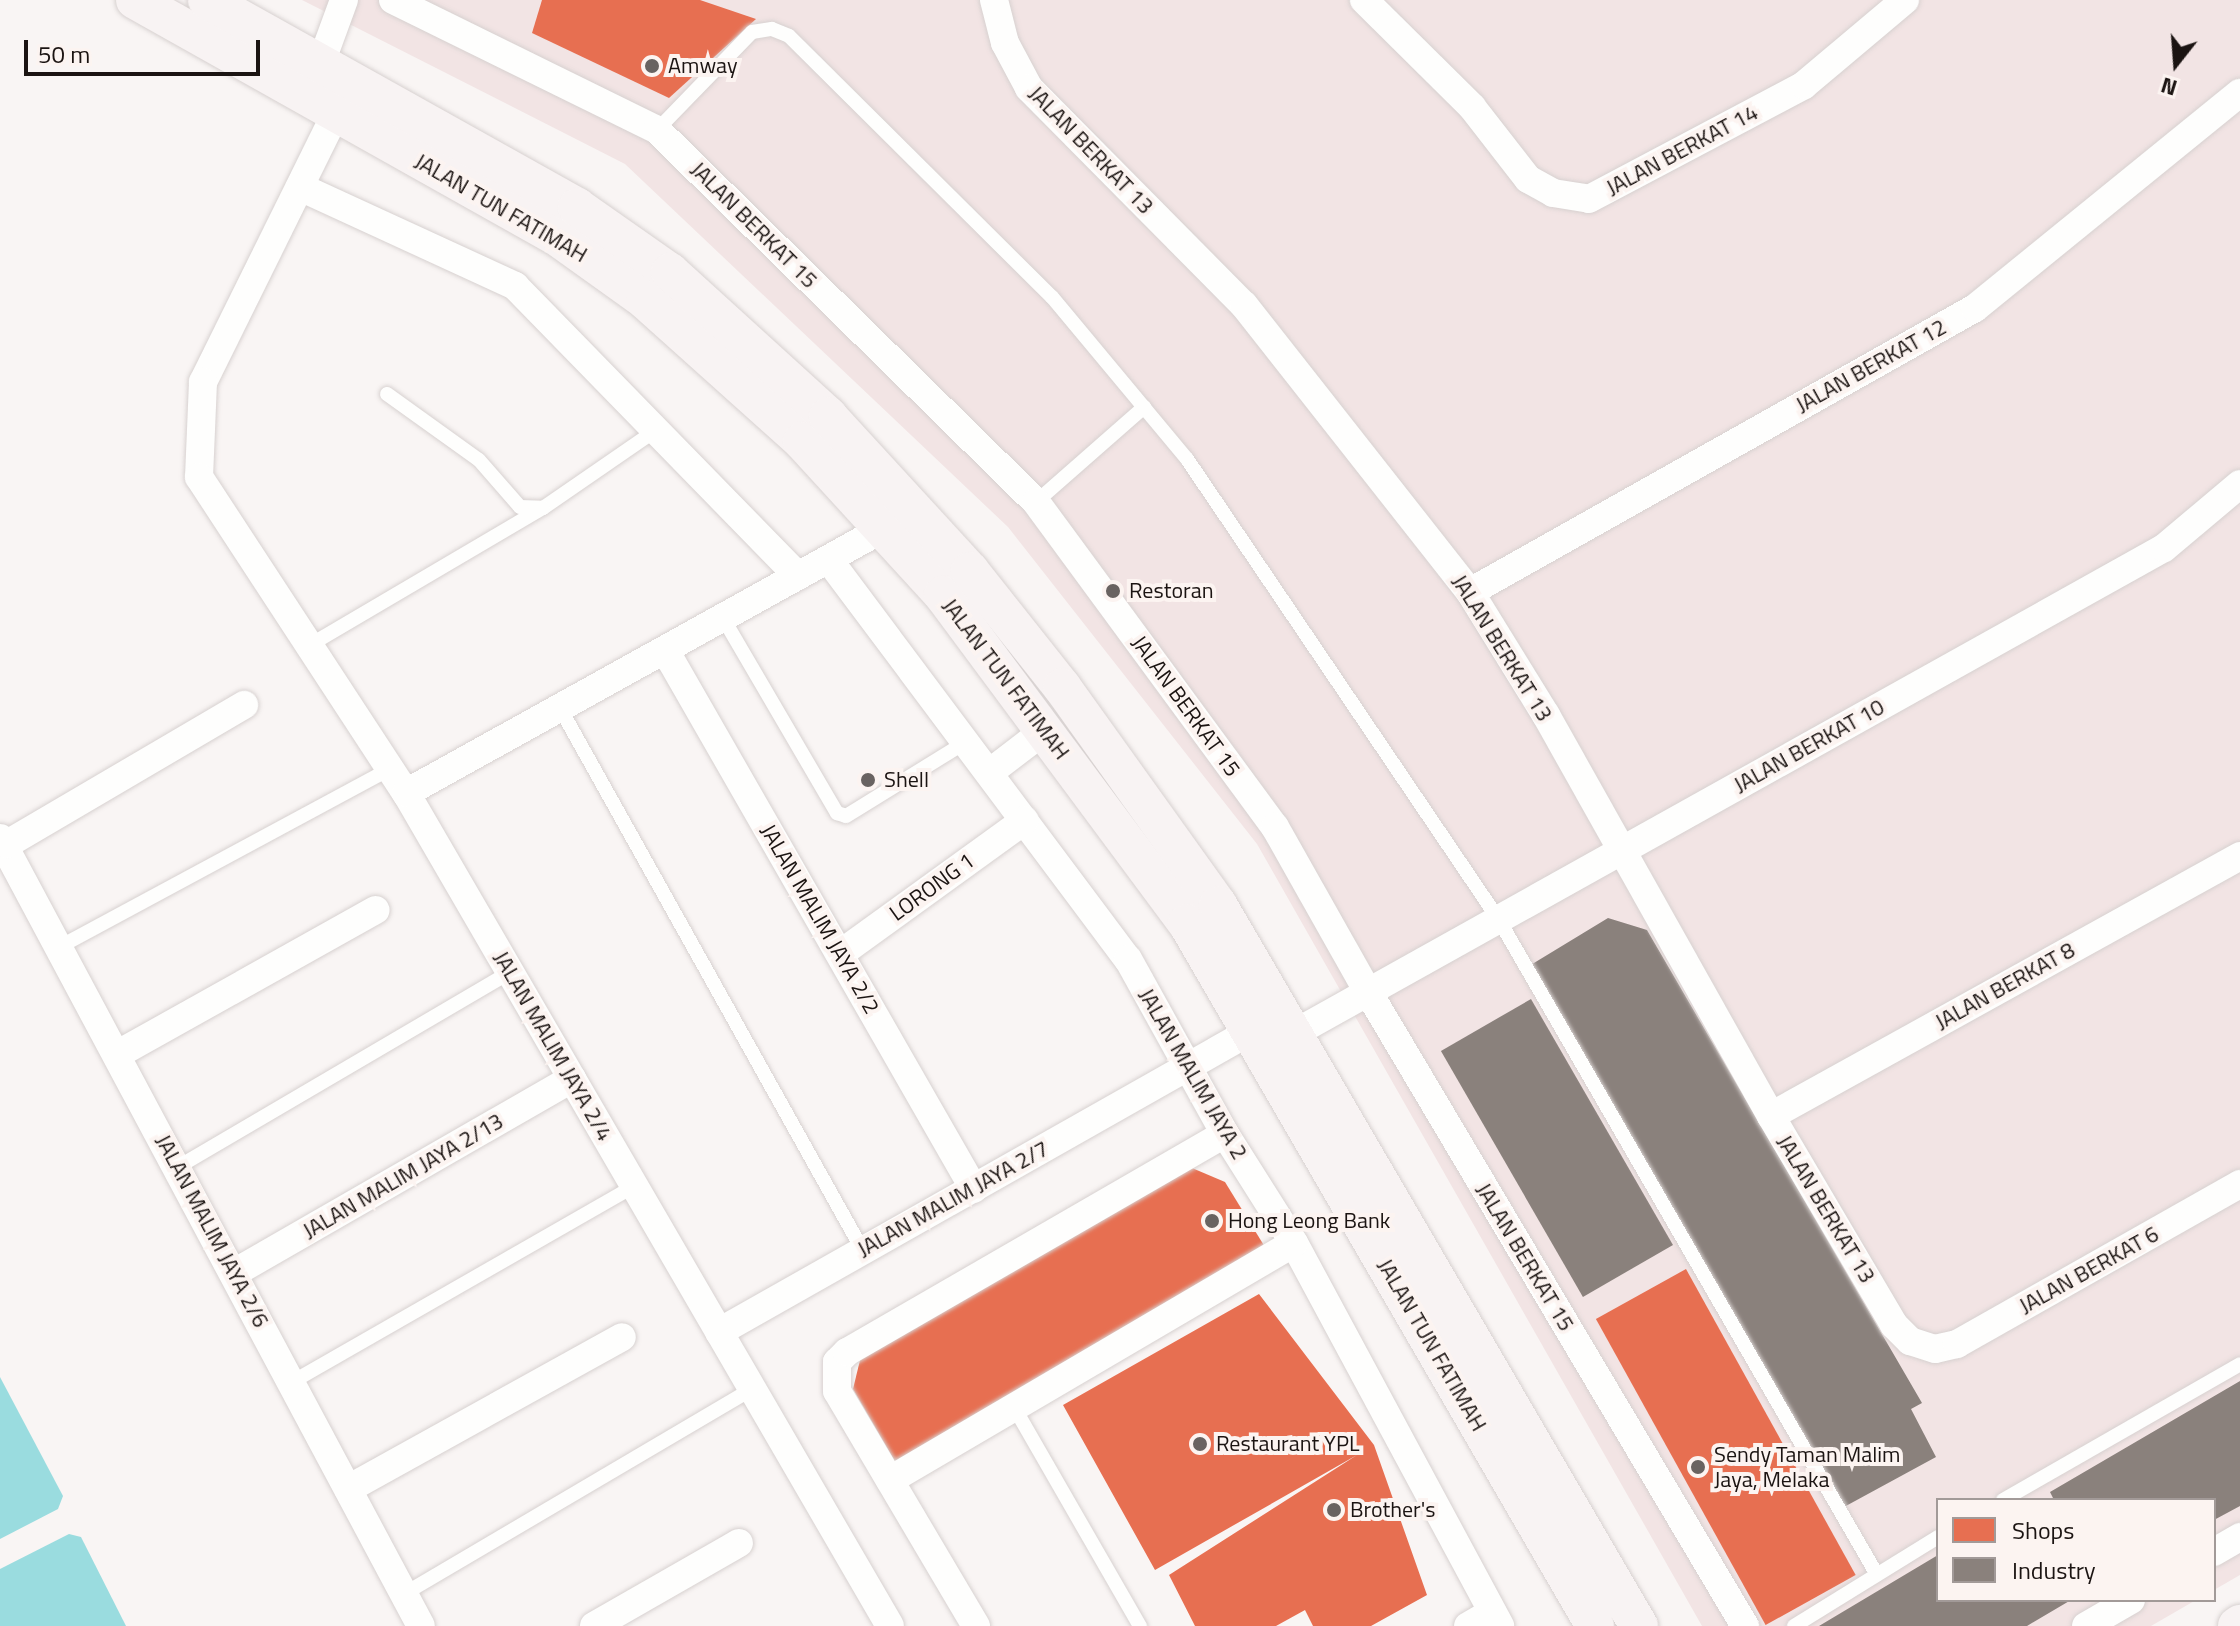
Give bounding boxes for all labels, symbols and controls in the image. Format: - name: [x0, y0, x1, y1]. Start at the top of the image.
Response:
- scale bar: [28, 24, 264, 74]
- north arrow: [2136, 24, 2216, 104]
- text: 50 m: [38, 36, 90, 72]
- place label: Amway: [668, 53, 738, 79]
- marker: Amway: [643, 57, 661, 75]
- text: N: [2157, 68, 2181, 105]
- street label: JALAN BERKAT 13: [1023, 80, 1159, 220]
- street label: JALAN BERKAT 14: [1602, 99, 1762, 201]
- street label: JALAN TUN FATIMAH: [410, 148, 592, 268]
- street label: JALAN BERKAT 15: [685, 156, 823, 294]
- street label: JALAN BERKAT 12: [1791, 314, 1951, 418]
- street label: JALAN BERKAT 13: [1446, 570, 1558, 726]
- place label: Restoran: [1129, 578, 1213, 604]
- marker: Restoran: [1104, 582, 1122, 600]
- street label: JALAN TUN FATIMAH: [937, 593, 1075, 765]
- street label: JALAN BERKAT 15: [1126, 630, 1246, 782]
- street label: JALAN BERKAT 10: [1729, 694, 1889, 798]
- place label: Shell: [884, 767, 929, 793]
- marker: Shell: [859, 771, 877, 789]
- street label: JALAN MALIM JAYA 2/2: [755, 819, 885, 1019]
- street label: LORONG 1: [884, 847, 980, 927]
- street label: JALAN BERKAT 8: [1931, 937, 2079, 1035]
- street label: JALAN MALIM JAYA 2/4: [488, 946, 618, 1146]
- street label: JALAN MALIM JAYA 2: [1133, 984, 1253, 1164]
- street label: JALAN MALIM JAYA 2/13: [298, 1108, 508, 1244]
- street label: JALAN MALIM JAYA 2/6: [150, 1130, 274, 1332]
- street label: JALAN BERKAT 13: [1771, 1130, 1881, 1288]
- street label: JALAN MALIM JAYA 2/7: [853, 1135, 1053, 1263]
- street label: JALAN BERKAT 15: [1470, 1178, 1580, 1336]
- place label: Hong Leong Bank: [1228, 1208, 1390, 1234]
- marker: Hong Leong Bank: [1203, 1212, 1221, 1230]
- street label: JALAN BERKAT 6: [2015, 1221, 2163, 1319]
- street label: JALAN TUN FATIMAH: [1372, 1254, 1492, 1436]
- place label: Restaurant YPL: [1216, 1431, 1359, 1457]
- marker: Restaurant YPL: [1191, 1435, 1209, 1453]
- place label: Sendy Taman Malim Jaya, Melaka: [1714, 1441, 1900, 1492]
- marker: Sendy Taman Malim Jaya, Melaka: [1689, 1458, 1707, 1476]
- place label: Brother's: [1350, 1497, 1435, 1523]
- legend: [1936, 1498, 2216, 1602]
- marker: Brother's: [1325, 1501, 1343, 1519]
- text: Shops: [2012, 1512, 2074, 1548]
- text: Industry: [2012, 1552, 2096, 1588]

